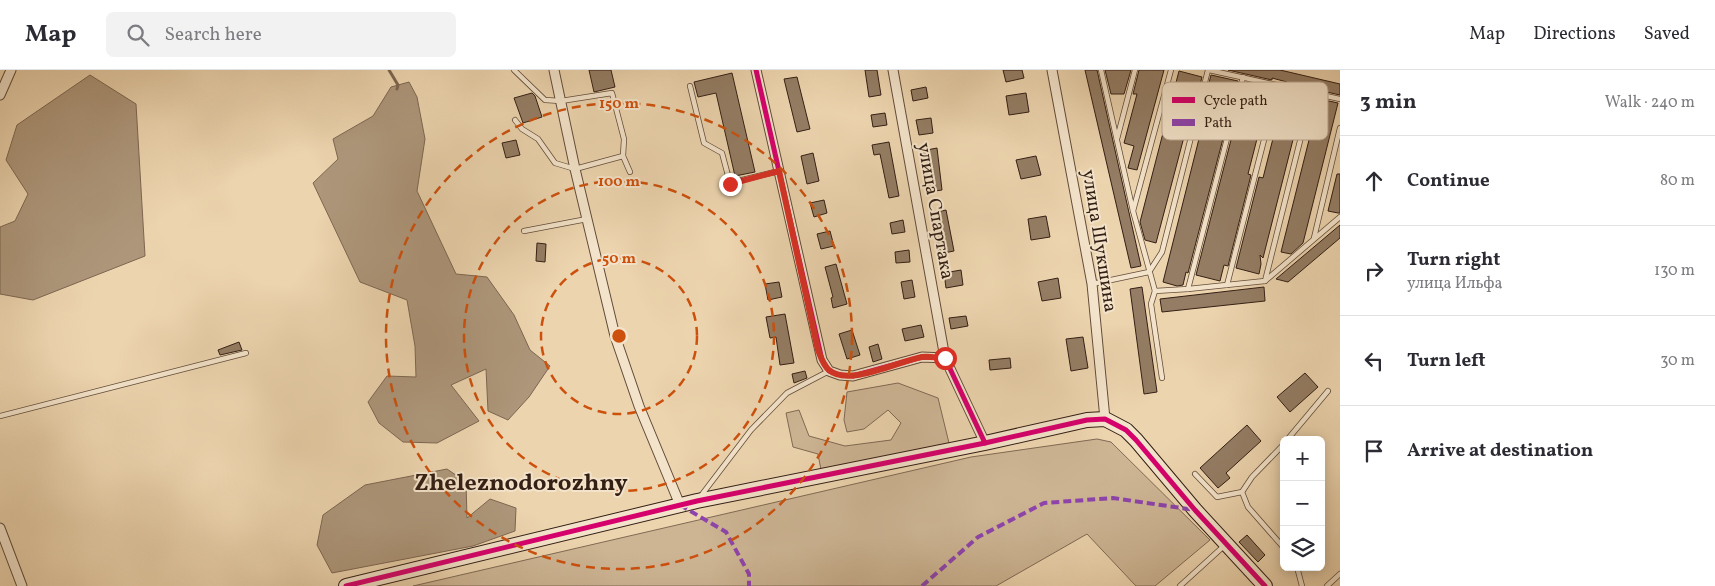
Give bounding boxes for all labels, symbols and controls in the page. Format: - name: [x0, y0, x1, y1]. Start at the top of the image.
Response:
- search box: [106, 12, 456, 57]
- text: Map: [25, 18, 76, 52]
- icon: search: [124, 21, 152, 49]
- text: Search here: [164, 22, 262, 48]
- text: Map: [1469, 22, 1505, 47]
- text: Directions: [1533, 22, 1616, 47]
- text: Saved: [1644, 22, 1690, 47]
- legend: [1162, 82, 1328, 140]
- text: 3 min: [1360, 88, 1416, 117]
- text: Cycle path: [1204, 92, 1268, 111]
- text: Walk · 240 m: [1605, 92, 1695, 114]
- text: 150 m: [599, 94, 639, 115]
- text: Path: [1204, 114, 1232, 133]
- street label: улица Спартака: [910, 141, 960, 281]
- icon: ahead: [1360, 167, 1388, 195]
- street label: улица Шукшина: [1075, 168, 1123, 314]
- text: Continue: [1407, 168, 1490, 194]
- text: 80 m: [1660, 170, 1695, 192]
- text: 100 m: [598, 172, 641, 193]
- route end: [719, 173, 742, 196]
- text: Turn right: [1407, 247, 1500, 273]
- text: 50 m: [602, 249, 636, 270]
- icon: right: [1360, 257, 1388, 285]
- text: 130 m: [1654, 260, 1695, 282]
- text: улица Ильфа: [1407, 273, 1502, 295]
- centre of rings: [610, 327, 628, 345]
- route start: [934, 347, 957, 370]
- icon: left: [1360, 347, 1388, 375]
- text: Turn left: [1407, 348, 1486, 374]
- text: 30 m: [1660, 350, 1695, 372]
- map controls: [1280, 436, 1325, 571]
- button: +: [1280, 436, 1325, 481]
- icon: arrive: [1360, 437, 1388, 465]
- text: Arrive at destination: [1407, 438, 1593, 464]
- district label: Zheleznodorozhny: [414, 467, 628, 501]
- button: −: [1280, 481, 1325, 526]
- button: layers: [1280, 526, 1325, 571]

